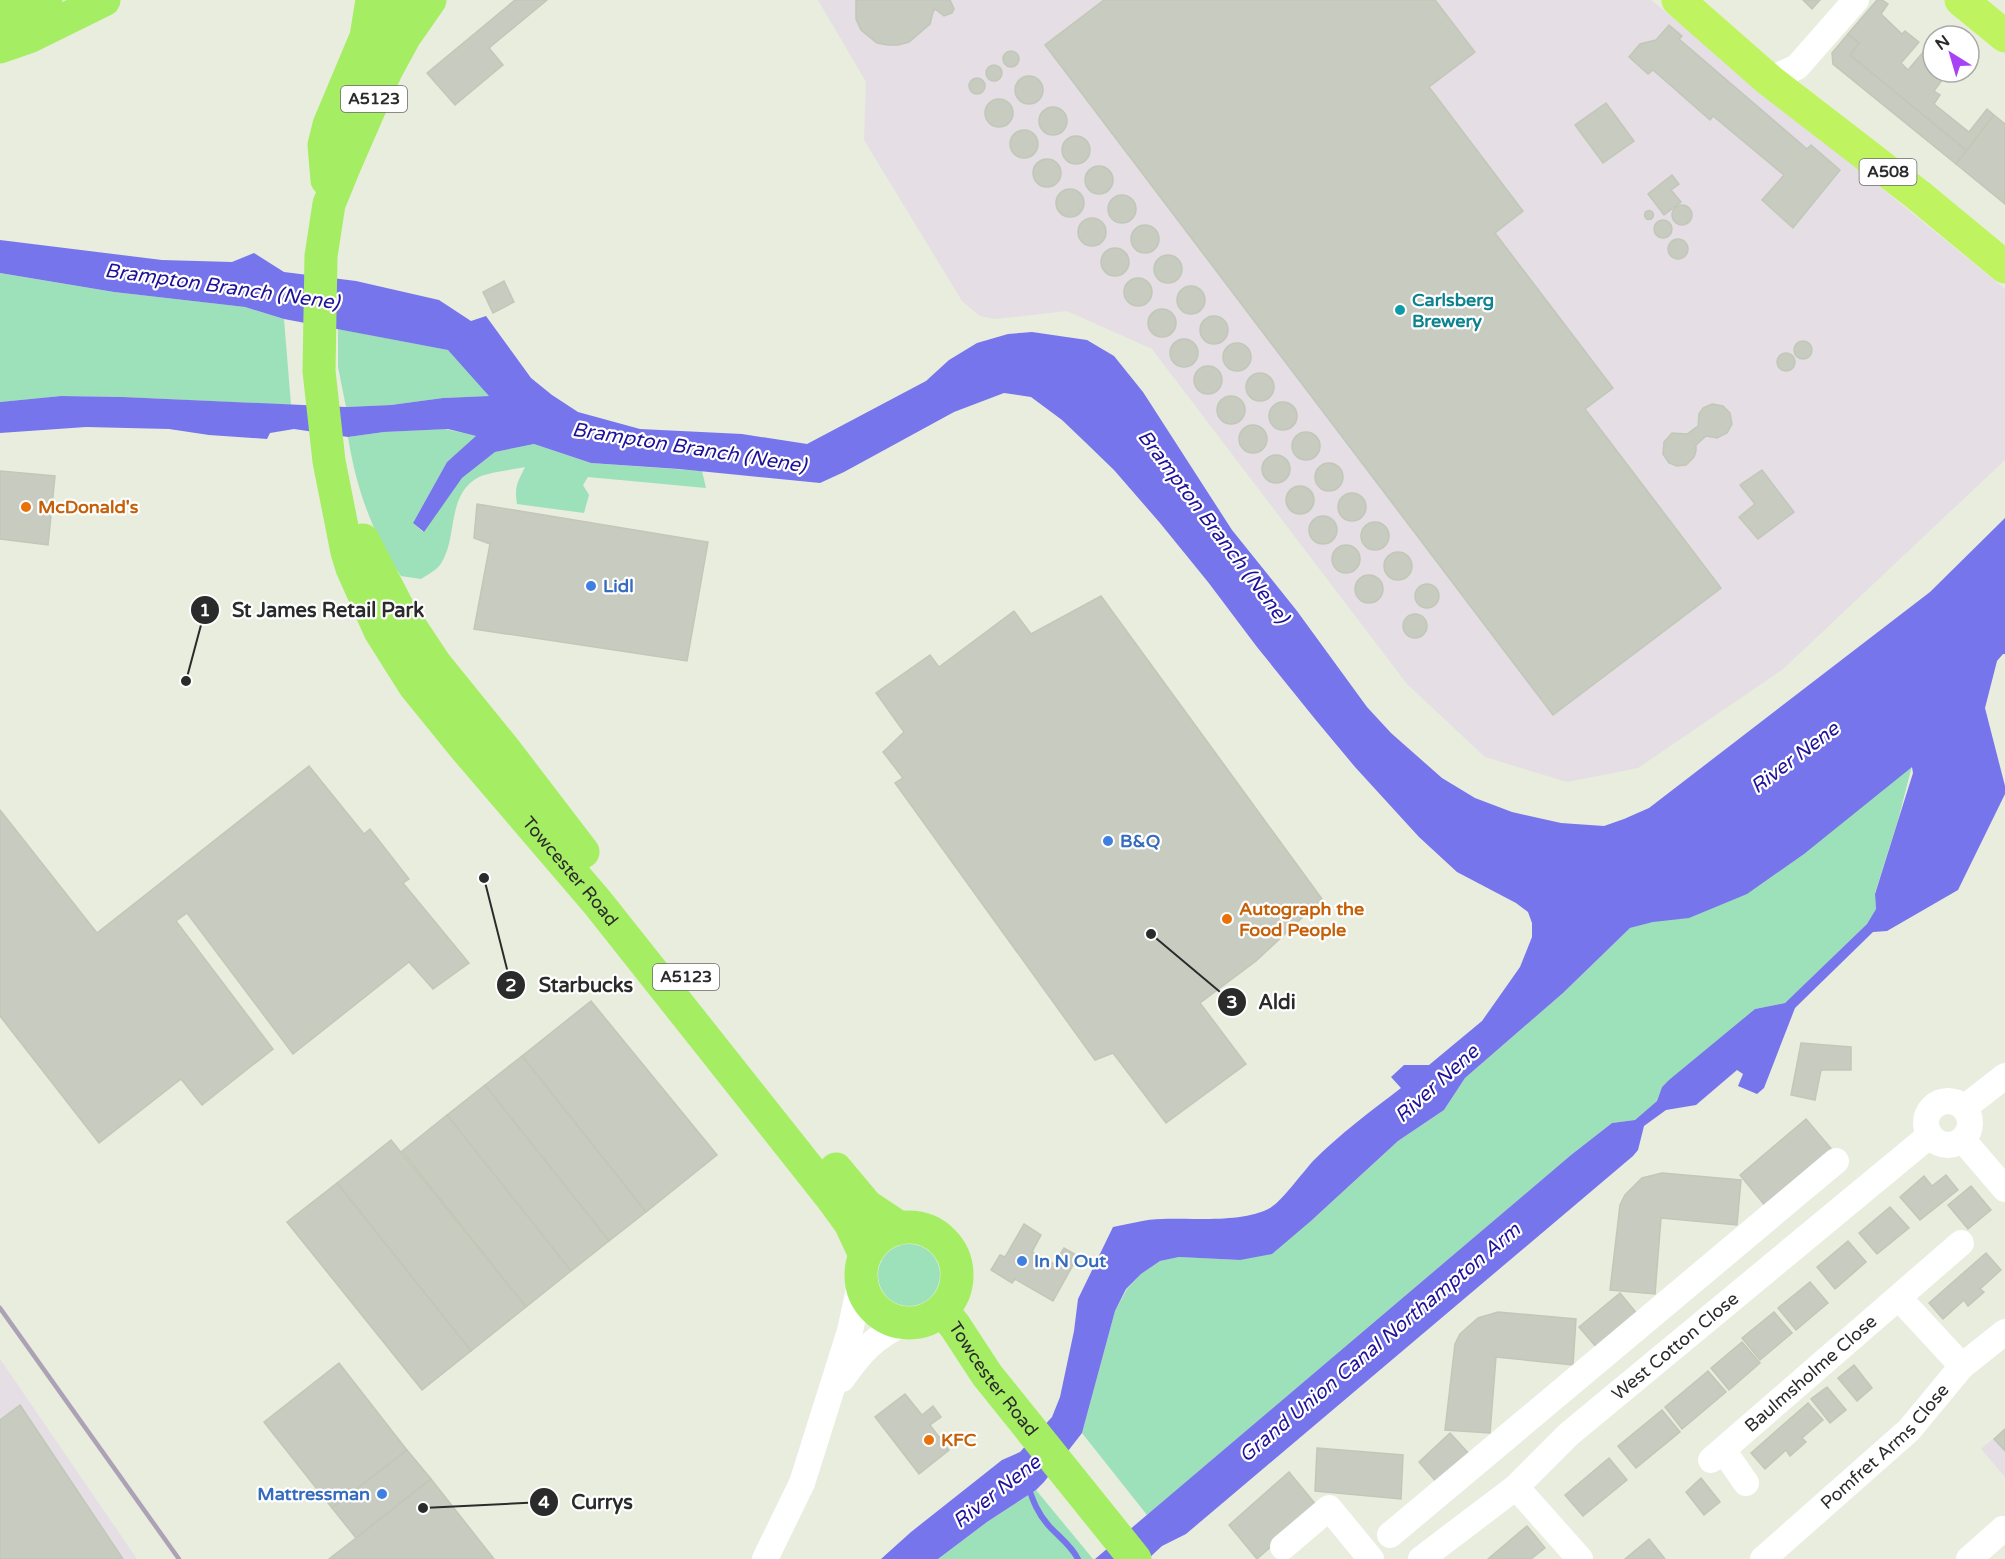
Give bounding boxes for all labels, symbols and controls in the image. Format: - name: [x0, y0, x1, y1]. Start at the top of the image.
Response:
- north arrow: [1921, 24, 1981, 84]
- text: N: [1931, 31, 1954, 55]
- road number: A5123: [341, 86, 407, 112]
- road number: A508: [1860, 159, 1916, 185]
- water label: Brampton Branch (Nene): [103, 259, 342, 316]
- place label: Carlsberg Brewery: [1412, 289, 1494, 332]
- marker: Carlsberg Brewery: [1393, 303, 1407, 317]
- water label: Brampton Branch (Nene): [570, 418, 809, 479]
- water label: Brampton Branch (Nene): [1132, 425, 1295, 630]
- place label: McDonald's: [38, 496, 139, 518]
- marker: McDonald's: [19, 500, 33, 514]
- place label: Lidl: [603, 575, 634, 597]
- marker: Lidl: [584, 579, 598, 593]
- callout: St James Retail Park: [190, 591, 436, 629]
- text: 1: [199, 599, 211, 621]
- text: St James Retail Park: [232, 599, 424, 623]
- water label: River Nene: [1746, 716, 1845, 799]
- street label: Towcester Road: [518, 812, 623, 931]
- place label: B&Q: [1120, 830, 1160, 852]
- marker: B&Q: [1101, 834, 1115, 848]
- place label: Autograph the Food People: [1239, 898, 1364, 941]
- marker: Autograph the Food People: [1220, 912, 1234, 926]
- road number: A5123: [653, 964, 719, 990]
- callout: Starbucks: [496, 966, 645, 1004]
- text: 2: [505, 974, 517, 996]
- text: Starbucks: [539, 974, 634, 998]
- callout: Aldi: [1217, 983, 1308, 1021]
- text: 3: [1226, 991, 1238, 1013]
- text: Aldi: [1258, 991, 1296, 1015]
- water label: River Nene: [1390, 1039, 1485, 1128]
- water label: Grand Union Canal Northampton Arm: [1235, 1218, 1526, 1468]
- place label: In N Out: [1034, 1250, 1106, 1272]
- marker: In N Out: [1015, 1254, 1029, 1268]
- street label: West Cotton Close: [1607, 1287, 1743, 1405]
- street label: Baulmsholme Close: [1740, 1310, 1881, 1437]
- street label: Towcester Road: [944, 1317, 1043, 1441]
- street label: Pomfret Arms Close: [1816, 1379, 1954, 1514]
- place label: KFC: [941, 1429, 977, 1451]
- marker: KFC: [922, 1433, 936, 1447]
- water label: River Nene: [948, 1449, 1047, 1534]
- place label: Mattressman: [257, 1483, 370, 1505]
- callout: Currys: [529, 1483, 644, 1521]
- marker: Mattressman: [375, 1487, 389, 1501]
- text: 4: [538, 1491, 550, 1513]
- text: Currys: [571, 1491, 633, 1515]

